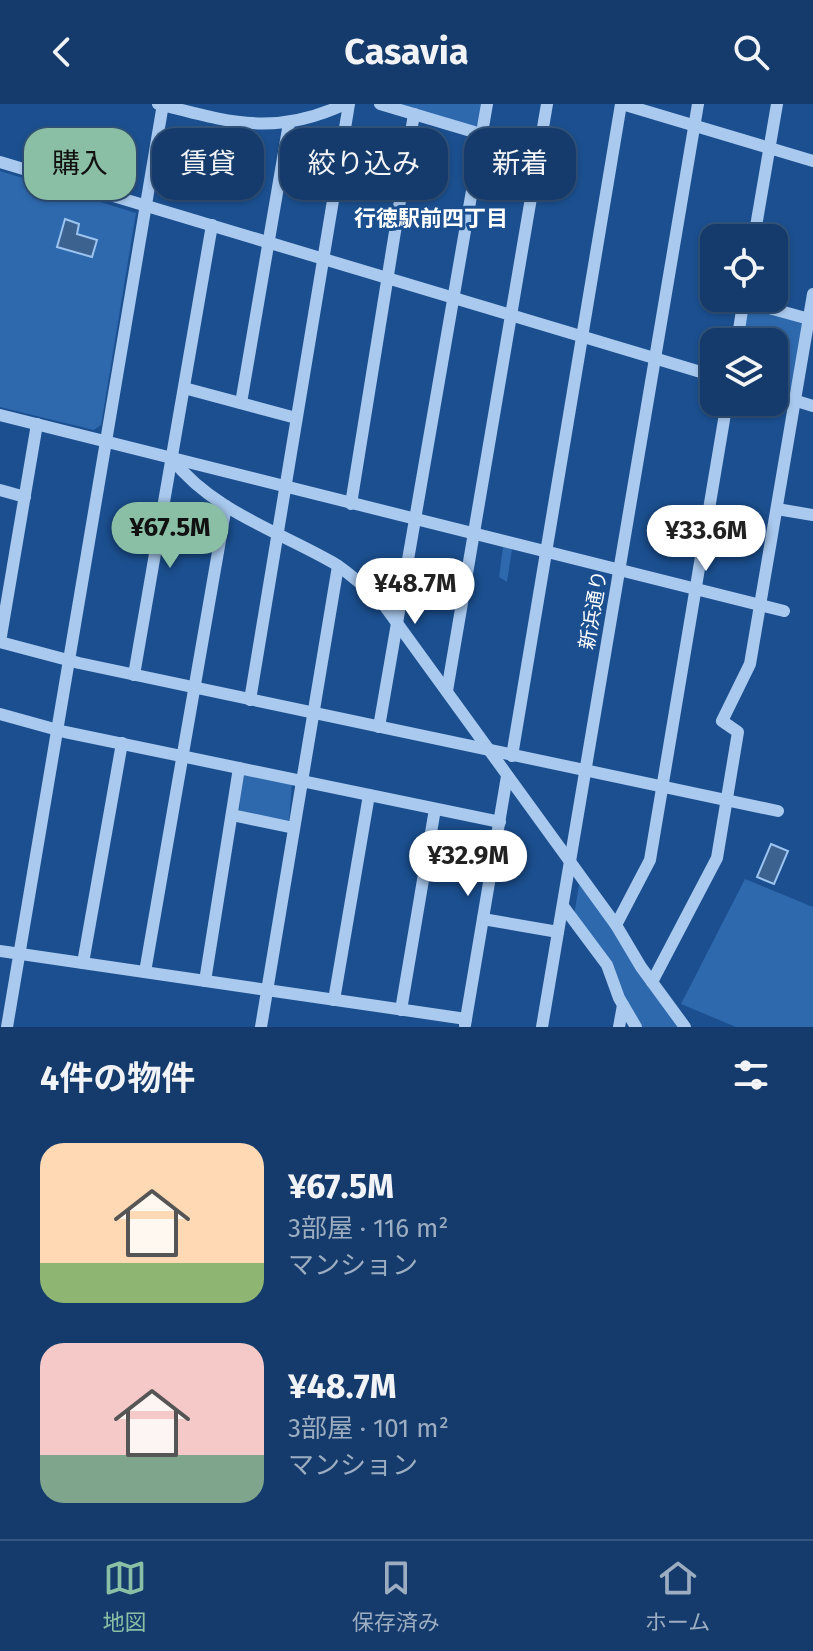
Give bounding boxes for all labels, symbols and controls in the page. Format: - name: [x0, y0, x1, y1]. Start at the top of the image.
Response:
- icon: back: [40, 30, 84, 74]
- text: Casavia: [344, 30, 469, 74]
- icon: search: [729, 30, 773, 74]
- chip: 購入: [24, 128, 136, 200]
- chip: 賃貸: [152, 128, 264, 200]
- chip: 絞り込み: [280, 128, 448, 200]
- chip: 新着: [464, 128, 576, 200]
- district label: 行徳駅前四丁目: [354, 205, 508, 232]
- map controls: [700, 224, 788, 416]
- button: locate: [700, 224, 788, 312]
- button: layers: [700, 328, 788, 416]
- pin: ¥67.5M: [105, 502, 235, 570]
- pin: ¥33.6M: [641, 505, 771, 573]
- text: ¥67.5M: [129, 512, 211, 543]
- text: ¥33.6M: [665, 515, 747, 546]
- pin: ¥48.7M: [350, 558, 480, 626]
- text: ¥48.7M: [374, 568, 456, 599]
- street label: 新浜通り: [574, 569, 612, 651]
- pin: ¥32.9M: [403, 830, 533, 898]
- text: ¥32.9M: [427, 840, 509, 871]
- icon: filters: [729, 1053, 773, 1097]
- text: 4件の物件: [40, 1058, 195, 1099]
- text: ¥67.5M: [288, 1166, 394, 1207]
- icon: home: [104, 1175, 200, 1271]
- text: 3部屋 · 116 m²: [288, 1213, 448, 1244]
- text: マンション: [288, 1250, 418, 1281]
- text: ¥48.7M: [288, 1366, 396, 1407]
- icon: home: [104, 1375, 200, 1471]
- text: 3部屋 · 101 m²: [288, 1413, 449, 1444]
- text: マンション: [288, 1450, 418, 1481]
- tab: 地図: [103, 1556, 147, 1636]
- tab: 保存済み: [352, 1556, 440, 1636]
- tab: ホーム: [645, 1556, 710, 1636]

